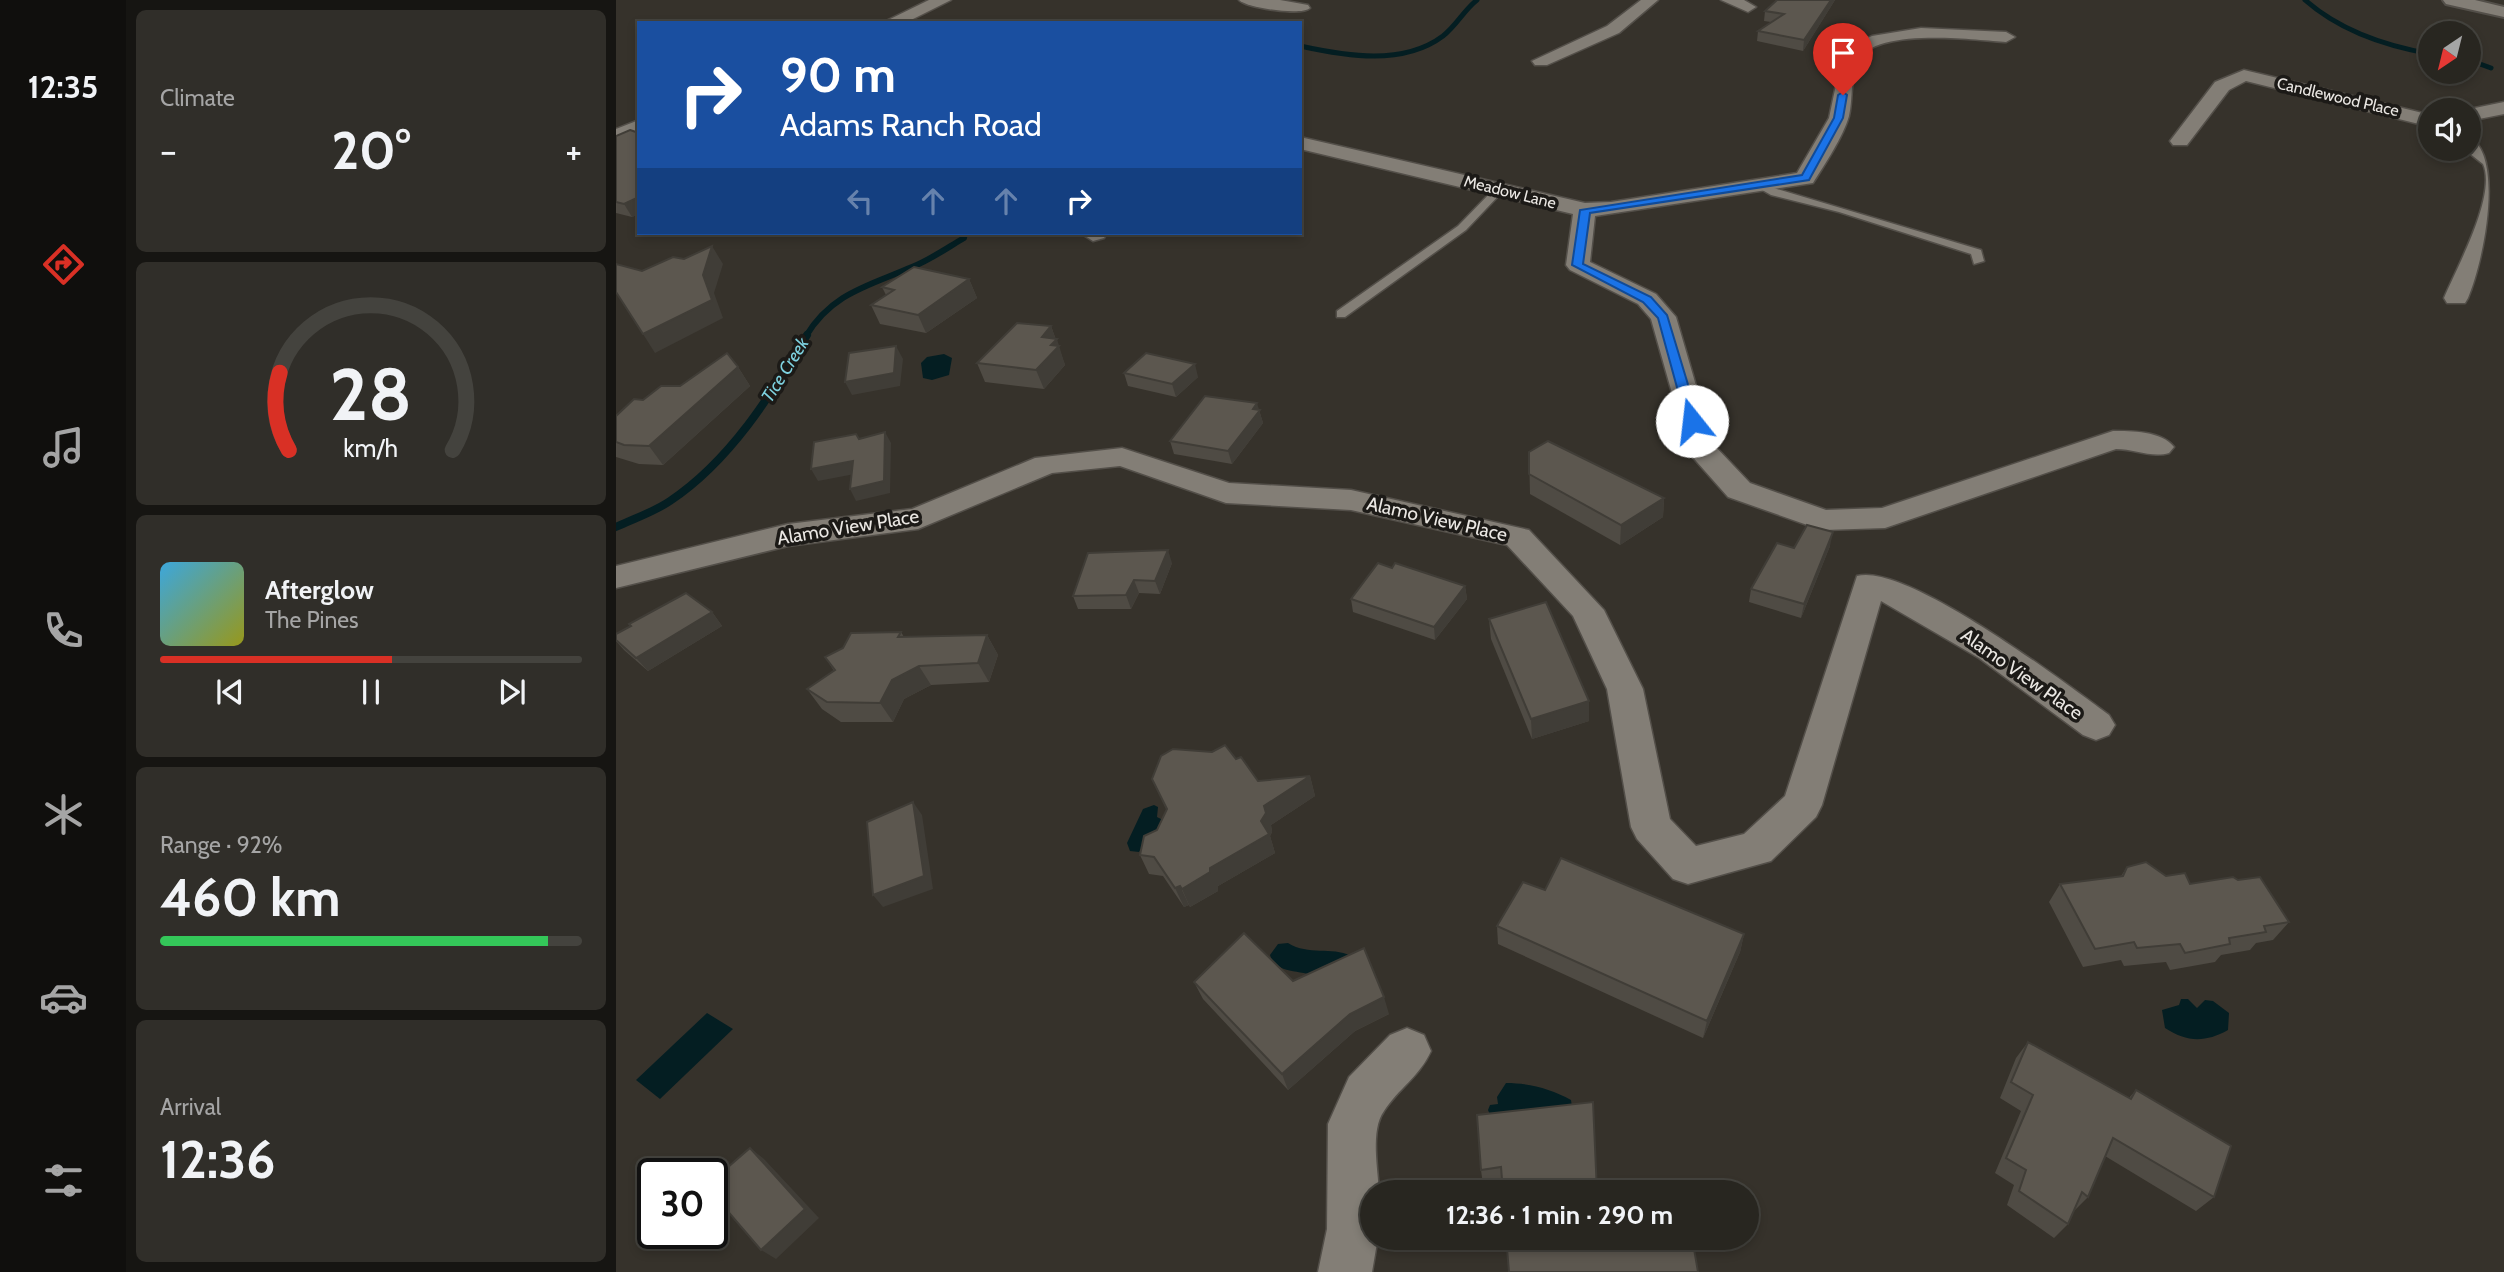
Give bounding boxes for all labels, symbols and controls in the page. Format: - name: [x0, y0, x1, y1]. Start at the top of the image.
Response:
- north arrow: [2418, 21, 2482, 84]
- map controls: [2418, 21, 2481, 161]
- pin: [1813, 23, 1873, 95]
- icon: arrive: [1824, 34, 1862, 72]
- text: 90 m: [780, 45, 896, 104]
- icon: right: [665, 49, 756, 140]
- text: 12:35: [28, 67, 98, 106]
- street label: Candlewood Place: [2275, 74, 2401, 120]
- text: Climate: [160, 84, 235, 112]
- button: sound: [2418, 98, 2481, 161]
- text: Adams Ranch Road: [780, 105, 1042, 144]
- text: 20°: [331, 119, 411, 182]
- text: −: [160, 127, 177, 174]
- text: +: [565, 127, 582, 174]
- street label: Meadow Lane: [1462, 171, 1558, 213]
- icon: left: [841, 182, 879, 220]
- icon: ahead: [914, 182, 952, 220]
- icon: ahead: [987, 182, 1025, 220]
- icon: right: [1060, 182, 1098, 220]
- icon: directions: [39, 240, 88, 289]
- water label: Tice Creek: [757, 332, 814, 406]
- text: 28: [330, 350, 412, 438]
- position arrow: [1655, 384, 1729, 458]
- icon: music: [39, 423, 88, 472]
- text: km/h: [344, 432, 398, 462]
- street label: Alamo View Place: [1365, 492, 1510, 546]
- street label: Alamo View Place: [775, 504, 921, 550]
- text: Afterglow: [265, 574, 374, 606]
- icon: phone: [39, 606, 88, 655]
- text: The Pines: [265, 606, 359, 634]
- street label: Alamo View Place: [1957, 623, 2088, 725]
- icon: previous: [211, 673, 249, 711]
- icon: pause: [352, 673, 390, 711]
- icon: next: [493, 673, 531, 711]
- icon: climate: [39, 790, 88, 839]
- text: Range · 92%: [160, 831, 283, 859]
- text: 460 km: [160, 866, 340, 929]
- icon: car: [39, 973, 88, 1022]
- text: Arrival: [160, 1093, 221, 1121]
- text: 12:36: [160, 1128, 276, 1191]
- icon: filters: [39, 1156, 88, 1205]
- speed limit sign: 30: [637, 1158, 728, 1249]
- text: 12:36 · 1 min · 290 m: [1446, 1199, 1673, 1231]

